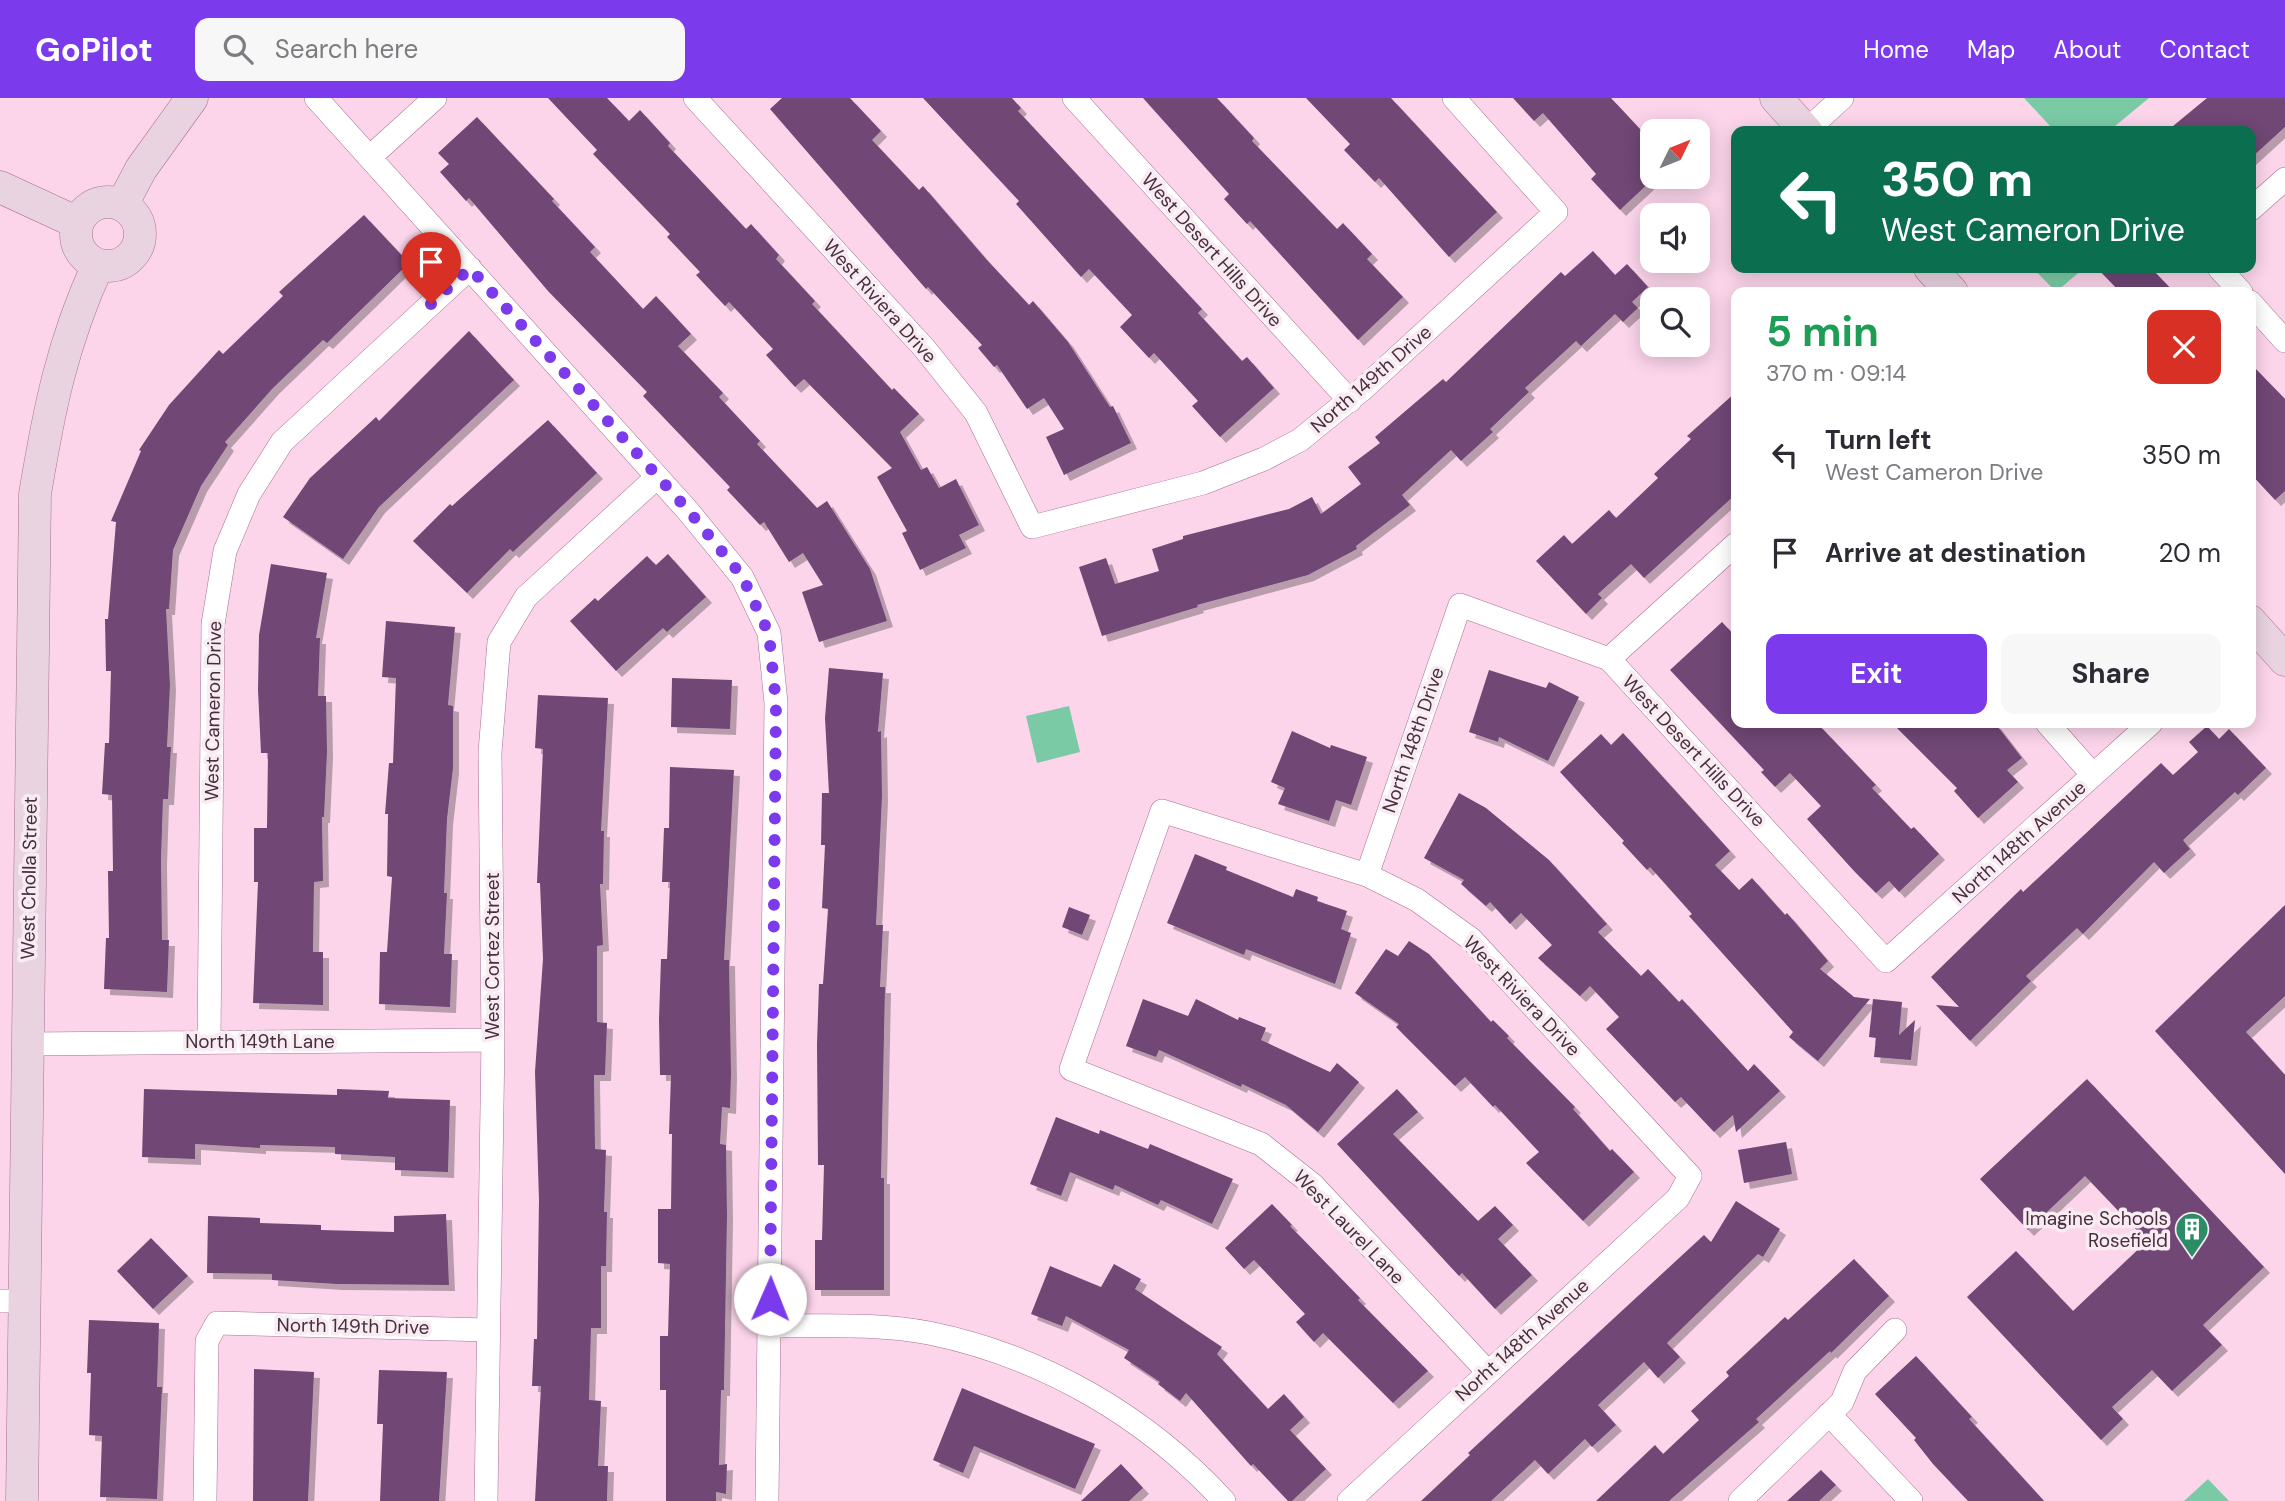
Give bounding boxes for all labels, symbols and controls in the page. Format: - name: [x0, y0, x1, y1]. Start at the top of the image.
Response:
- search box: [195, 18, 685, 81]
- text: GoPilot: [35, 28, 153, 71]
- icon: search: [219, 30, 257, 68]
- text: Search here: [275, 32, 418, 66]
- text: Home: [1863, 34, 1929, 65]
- text: Map: [1967, 34, 2015, 65]
- text: About: [2053, 34, 2122, 65]
- text: Contact: [2160, 34, 2250, 65]
- north arrow: [1640, 119, 1710, 189]
- map controls: [1640, 119, 1710, 357]
- text: 350 m: [1881, 147, 2033, 211]
- icon: left: [1766, 154, 1857, 245]
- street label: West Desert Hills Drive: [1136, 168, 1288, 332]
- button: sound: [1640, 203, 1710, 273]
- text: West Cameron Drive: [1881, 209, 2185, 251]
- pin: [401, 232, 461, 304]
- street label: West Riviera Drive: [818, 234, 942, 368]
- icon: arrive: [412, 243, 450, 281]
- button: search: [1640, 287, 1710, 357]
- text: 5 min: [1766, 304, 1879, 359]
- button: close: [2147, 310, 2221, 384]
- street label: North 149th Drive: [1305, 319, 1437, 439]
- text: 370 m · 09:14: [1766, 358, 1906, 388]
- text: Turn left: [1825, 423, 1932, 457]
- icon: left: [1766, 436, 1804, 474]
- text: 350 m: [2142, 438, 2221, 472]
- text: West Cameron Drive: [1825, 457, 2043, 487]
- icon: arrive: [1766, 534, 1804, 572]
- text: Arrive at destination: [1825, 536, 2086, 570]
- text: 20 m: [2158, 536, 2221, 570]
- street label: West Cameron Drive: [199, 621, 227, 801]
- button: Exit: [1766, 634, 1987, 714]
- button: Share: [2001, 634, 2221, 714]
- street label: North 148th Drive: [1376, 664, 1450, 816]
- street label: West Desert Hills Drive: [1617, 670, 1771, 832]
- street label: North 148th Avenue: [1947, 775, 2091, 909]
- street label: West Cholla Street: [15, 796, 43, 960]
- street label: West Cortez Street: [480, 872, 505, 1040]
- street label: West Riviera Drive: [1458, 930, 1586, 1062]
- street label: North 149th Lane: [185, 1029, 335, 1054]
- street label: West Laurel Lane: [1288, 1164, 1410, 1290]
- place label: Imagine Schools Rosefield: [2025, 1206, 2168, 1253]
- building icon: Imagine Schools Rosefield: [2173, 1210, 2211, 1259]
- position arrow: [733, 1262, 807, 1336]
- street label: Norht 148th Avenue: [1450, 1273, 1594, 1407]
- street label: North 149th Drive: [276, 1312, 430, 1340]

